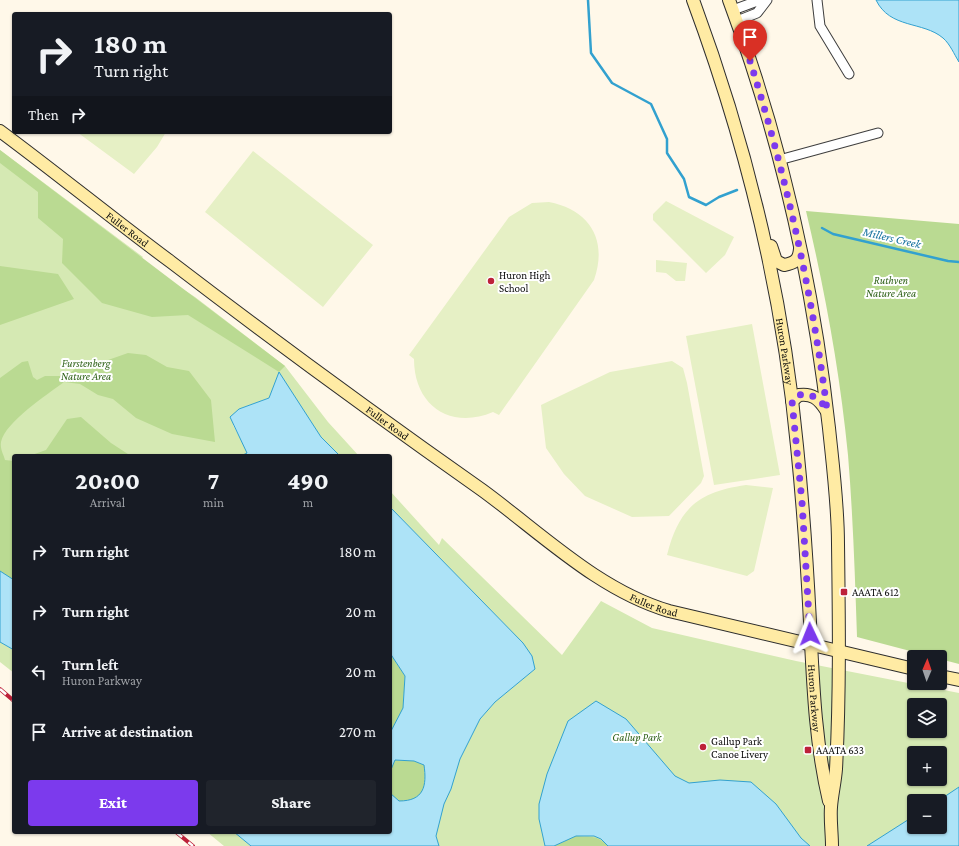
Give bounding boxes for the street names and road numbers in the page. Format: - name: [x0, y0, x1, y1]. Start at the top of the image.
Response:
- street label: Fuller Road: [104, 209, 151, 249]
- street label: Huron Parkway: [774, 317, 796, 387]
- street label: Fuller Road: [364, 403, 411, 442]
- street label: Fuller Road: [628, 591, 679, 619]
- street label: Huron Parkway: [806, 664, 823, 734]

